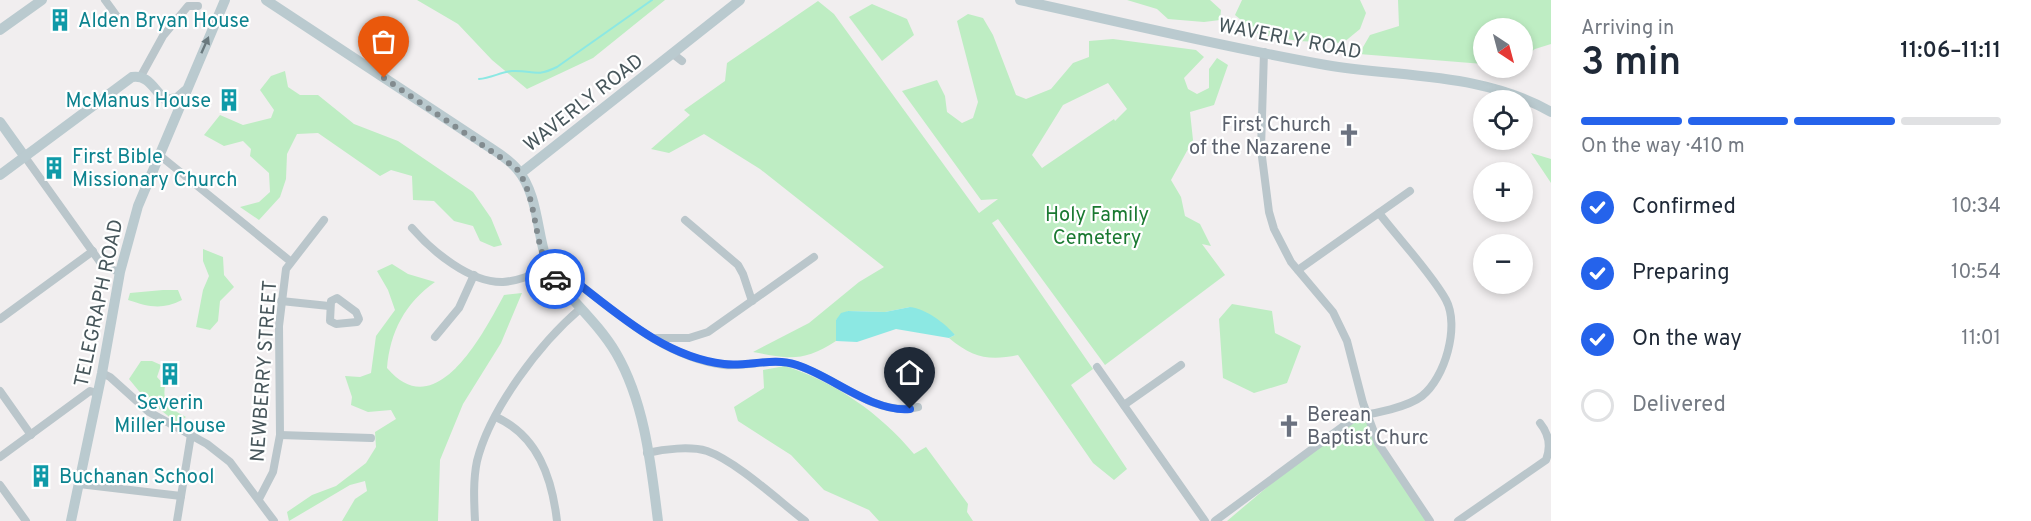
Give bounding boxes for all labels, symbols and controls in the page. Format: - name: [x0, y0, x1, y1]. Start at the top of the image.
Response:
- building icon: Alden Bryan House: [47, 7, 73, 33]
- place label: Alden Bryan House: [78, 9, 249, 35]
- street label: WAVERLY ROAD: [1216, 13, 1363, 67]
- pin: [358, 16, 409, 78]
- text: Arriving in: [1581, 16, 1674, 42]
- north arrow: [1473, 18, 1533, 78]
- map controls: [1473, 18, 1533, 294]
- icon: bag: [367, 25, 400, 58]
- one-way arrow: [200, 36, 210, 54]
- text: 11:06–11:11: [1900, 38, 2001, 65]
- text: 3 min: [1581, 40, 1681, 89]
- street label: WAVERLY ROAD: [519, 49, 650, 159]
- building icon: McManus House: [216, 87, 242, 113]
- place label: McManus House: [66, 89, 211, 115]
- button: locate: [1473, 90, 1533, 150]
- place label: First Church of the Nazarene: [1189, 113, 1331, 162]
- church icon: First Church of the Nazarene: [1336, 122, 1362, 148]
- text: On the way · 410 m: [1581, 134, 1745, 160]
- place label: First Bible Missionary Church: [72, 145, 238, 194]
- building icon: First Bible Missionary Church: [41, 155, 67, 181]
- button: +: [1473, 162, 1533, 222]
- icon: check: [1581, 191, 1614, 224]
- text: Confirmed: [1632, 194, 1736, 221]
- text: 10:34: [1952, 194, 2001, 220]
- park label: Holy Family Cemetery: [1045, 203, 1149, 252]
- street label: TELEGRAPH ROAD: [69, 217, 130, 390]
- button: −: [1473, 234, 1533, 294]
- courier: [525, 249, 585, 309]
- icon: check: [1581, 257, 1614, 290]
- text: Preparing: [1632, 260, 1730, 287]
- text: 10:54: [1951, 260, 2001, 286]
- icon: car: [539, 263, 572, 296]
- street label: NEWBERRY STREET: [246, 279, 284, 463]
- icon: check: [1581, 323, 1614, 356]
- text: On the way: [1632, 326, 1742, 353]
- text: 11:01: [1961, 326, 2001, 352]
- pin: [884, 347, 935, 409]
- icon: home: [893, 356, 926, 389]
- building icon: Severin Miller House: [157, 361, 183, 387]
- place label: Severin Miller House: [114, 391, 226, 440]
- text: Delivered: [1632, 392, 1726, 419]
- place label: Berean Baptist Churc: [1307, 403, 1429, 452]
- church icon: Berean Baptist Churc: [1276, 413, 1302, 439]
- building icon: Buchanan School: [28, 463, 54, 489]
- place label: Buchanan School: [59, 465, 215, 491]

